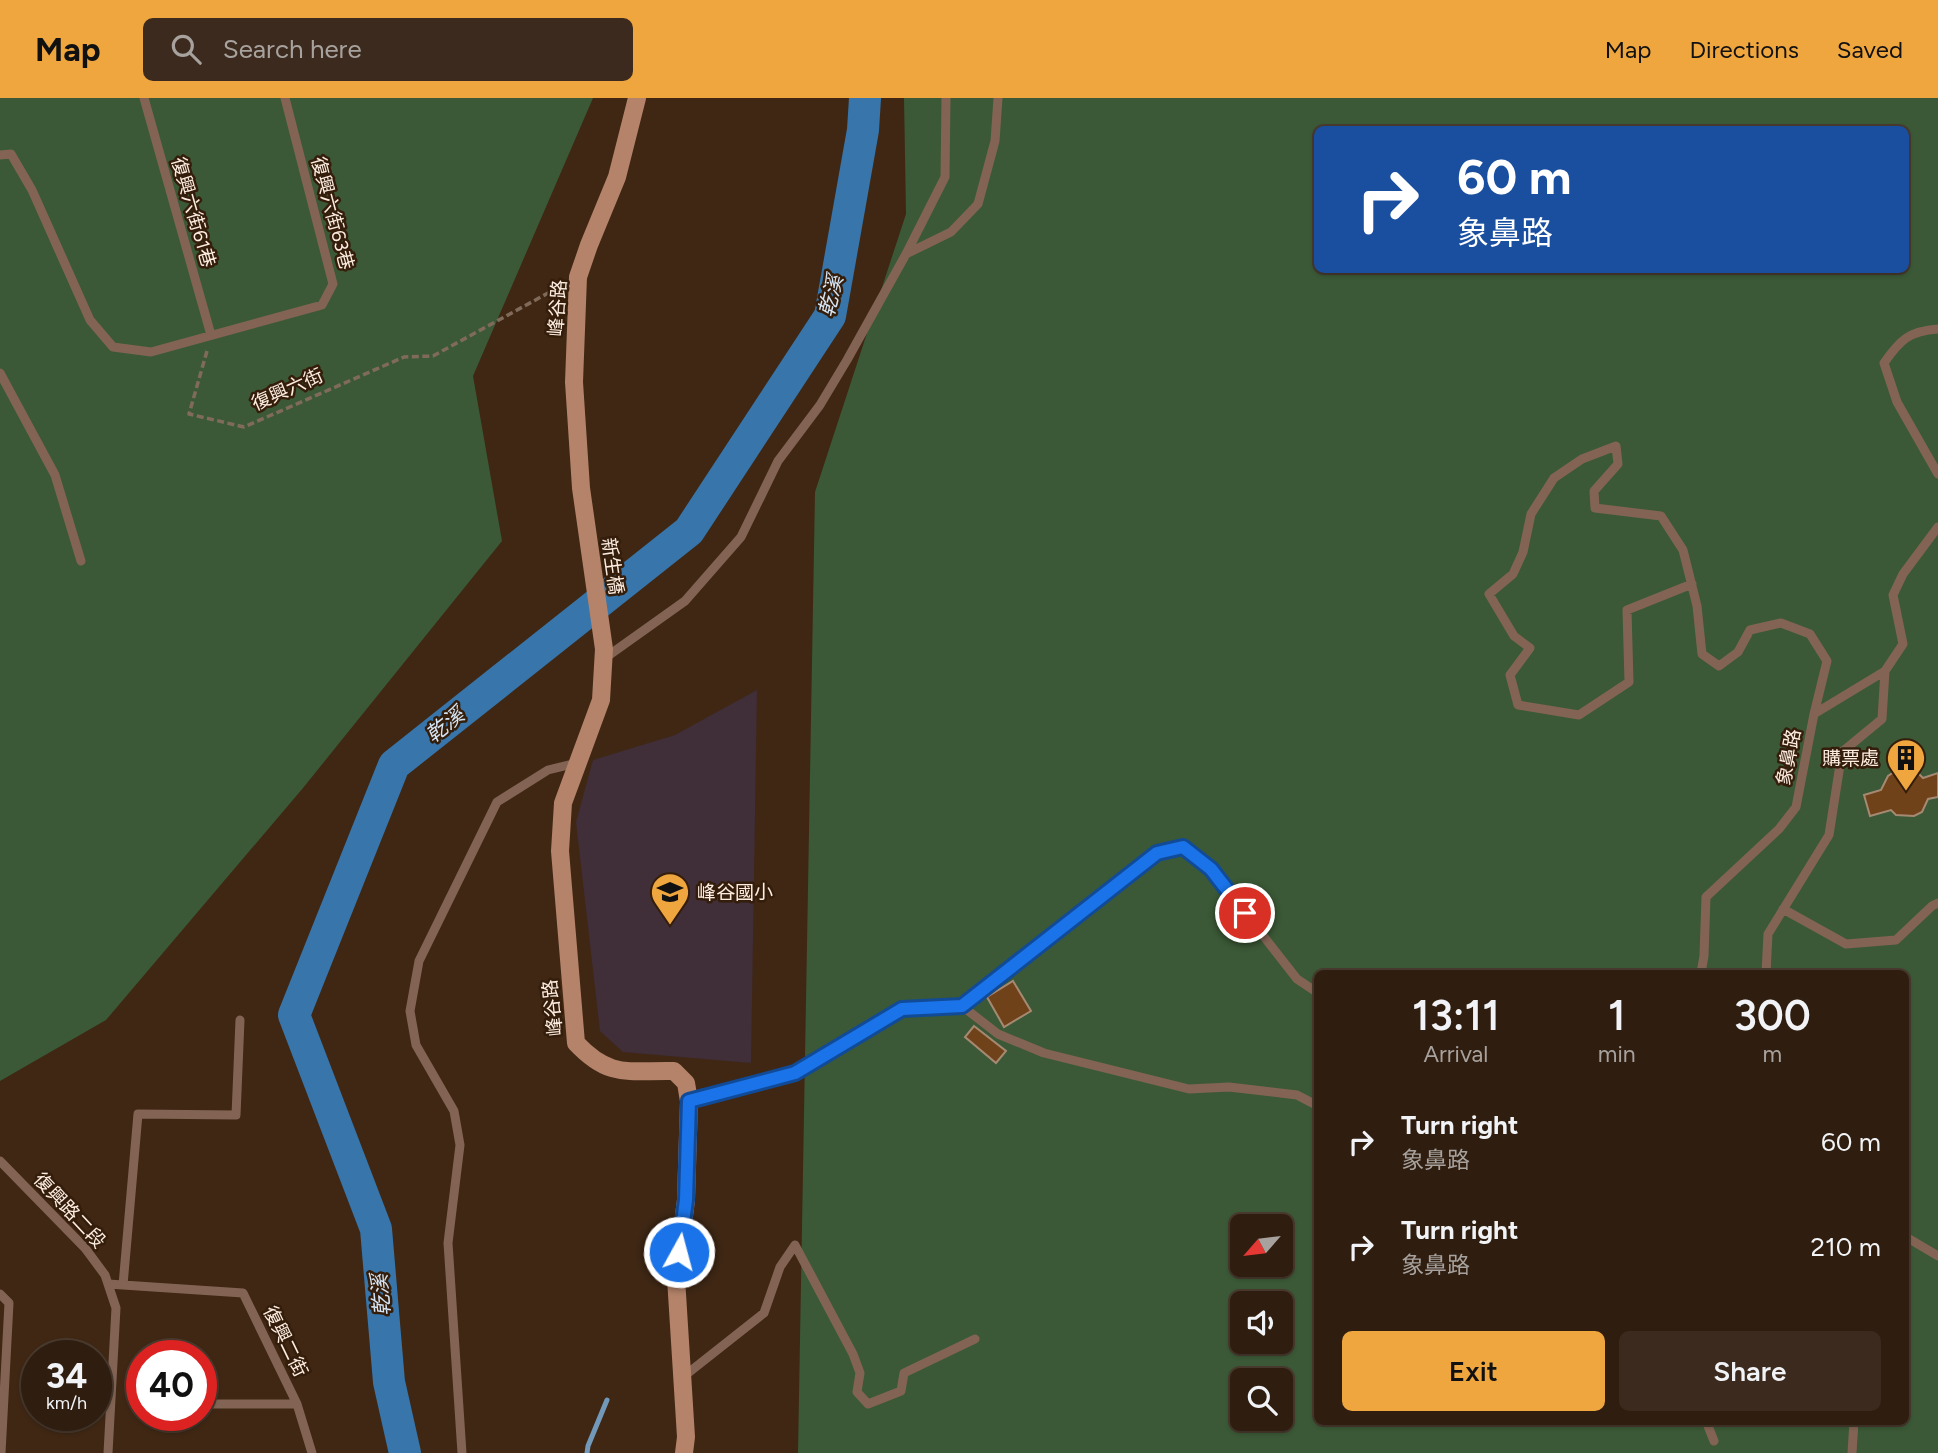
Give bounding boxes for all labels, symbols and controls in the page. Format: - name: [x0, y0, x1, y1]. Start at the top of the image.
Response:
- search box: [143, 18, 633, 81]
- text: Map: [35, 30, 101, 69]
- icon: search: [167, 30, 205, 68]
- text: Search here: [223, 33, 362, 65]
- text: Map: [1605, 35, 1651, 64]
- text: Directions: [1689, 35, 1799, 64]
- text: Saved: [1837, 35, 1903, 64]
- text: 60 m: [1457, 147, 1572, 206]
- street label: 復興六街61巷: [167, 154, 220, 270]
- street label: 復興六街63巷: [306, 154, 359, 272]
- icon: right: [1342, 154, 1433, 245]
- text: 象鼻路: [1457, 214, 1553, 252]
- water label: 乾溪: [813, 270, 848, 319]
- street label: 峰谷路: [544, 279, 571, 337]
- street label: 復興六街: [248, 363, 327, 415]
- street label: 新生橋: [597, 536, 628, 596]
- water label: 乾溪: [420, 700, 471, 747]
- street label: 象鼻路: [1772, 727, 1805, 787]
- building icon: 購票處: [1885, 737, 1927, 792]
- place label: 購票處: [1822, 747, 1879, 770]
- school or university icon: 峰谷國小: [649, 871, 691, 926]
- place label: 峰谷國小: [697, 881, 773, 904]
- pin: [1215, 883, 1275, 943]
- icon: arrive: [1226, 894, 1264, 932]
- street label: 峰谷路: [538, 978, 567, 1038]
- text: 13:11: [1412, 990, 1500, 1041]
- text: 1: [1608, 990, 1626, 1041]
- text: 300: [1734, 990, 1811, 1041]
- text: Arrival: [1423, 1040, 1488, 1068]
- text: min: [1598, 1040, 1636, 1068]
- text: m: [1763, 1040, 1782, 1068]
- text: Turn right: [1401, 1109, 1518, 1141]
- icon: right: [1342, 1123, 1380, 1161]
- text: 60 m: [1821, 1126, 1881, 1158]
- text: 象鼻路: [1401, 1146, 1470, 1174]
- street label: 復興路二段: [29, 1168, 110, 1253]
- north arrow: [1230, 1214, 1293, 1278]
- map controls: [1230, 1214, 1293, 1431]
- text: Turn right: [1401, 1214, 1518, 1246]
- position arrow: [642, 1215, 716, 1289]
- icon: right: [1342, 1228, 1380, 1266]
- text: 210 m: [1811, 1231, 1881, 1263]
- text: 象鼻路: [1401, 1251, 1470, 1279]
- water label: 乾溪: [366, 1270, 395, 1317]
- button: sound: [1230, 1291, 1293, 1354]
- street label: 復興二街: [259, 1302, 313, 1380]
- button: Exit: [1342, 1331, 1605, 1411]
- button: Share: [1619, 1331, 1881, 1411]
- speed limit sign: 40: [126, 1340, 217, 1431]
- text: 34: [46, 1355, 87, 1397]
- button: search: [1230, 1368, 1293, 1431]
- text: km/h: [46, 1392, 87, 1414]

